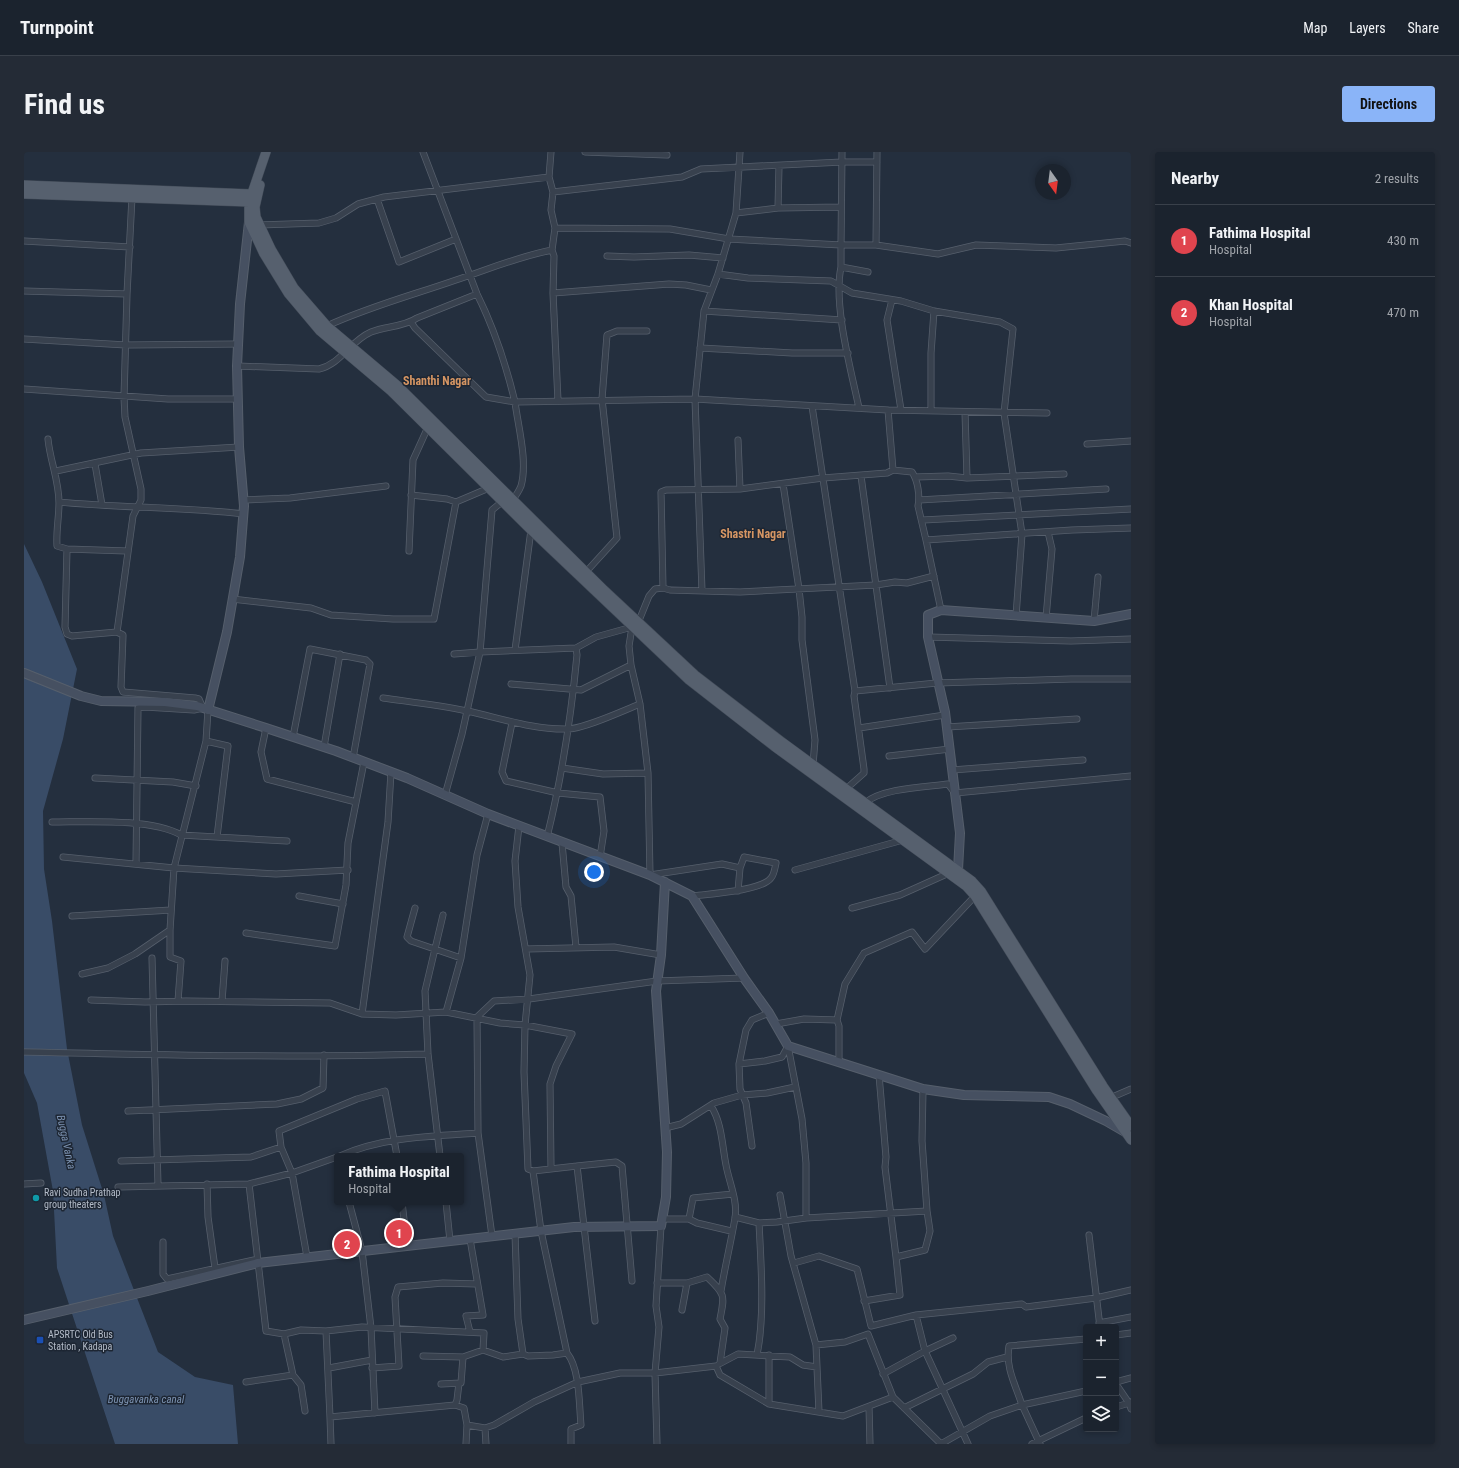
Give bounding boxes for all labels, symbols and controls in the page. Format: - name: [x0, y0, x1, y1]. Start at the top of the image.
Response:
- text: Turnpoint: [20, 16, 94, 39]
- text: Map: [1303, 20, 1327, 36]
- text: Layers: [1349, 20, 1386, 36]
- text: Share: [1408, 20, 1439, 36]
- button: Directions: [1342, 86, 1435, 122]
- text: Find us: [24, 88, 105, 121]
- north arrow: [1035, 164, 1071, 200]
- text: Nearby: [1171, 168, 1219, 188]
- text: 2 results: [1375, 171, 1419, 186]
- text: Fathima Hospital: [1209, 224, 1311, 242]
- text: 1: [1181, 233, 1187, 248]
- text: 430 m: [1387, 233, 1419, 248]
- text: Hospital: [1209, 242, 1252, 257]
- text: Khan Hospital: [1209, 296, 1293, 314]
- text: 2: [1181, 305, 1187, 320]
- text: 470 m: [1387, 305, 1419, 320]
- text: Hospital: [1209, 314, 1252, 329]
- district label: Shanthi Nagar: [403, 374, 471, 388]
- district label: Shastri Nagar: [720, 527, 786, 541]
- your location: [584, 862, 604, 882]
- water label: Bugga Vanka: [54, 1114, 78, 1170]
- popup: [334, 1153, 464, 1205]
- text: Fathima Hospital: [348, 1163, 450, 1181]
- text: Hospital: [348, 1181, 391, 1196]
- place label: Ravi Sudha Prathap group theaters: [44, 1187, 121, 1210]
- marker: Ravi Sudha Prathap group theaters: [31, 1193, 41, 1203]
- pin: 1: [386, 1218, 412, 1248]
- pin: 2: [334, 1229, 360, 1259]
- map controls: [1083, 1324, 1119, 1432]
- button: +: [1083, 1324, 1119, 1360]
- place label: APSRTC Old Bus Station , Kadapa: [48, 1329, 113, 1352]
- marker: APSRTC Old Bus Station , Kadapa: [35, 1335, 45, 1345]
- button: −: [1083, 1360, 1119, 1396]
- water label: Buggavanka canal: [108, 1393, 185, 1406]
- button: layers: [1083, 1396, 1119, 1432]

